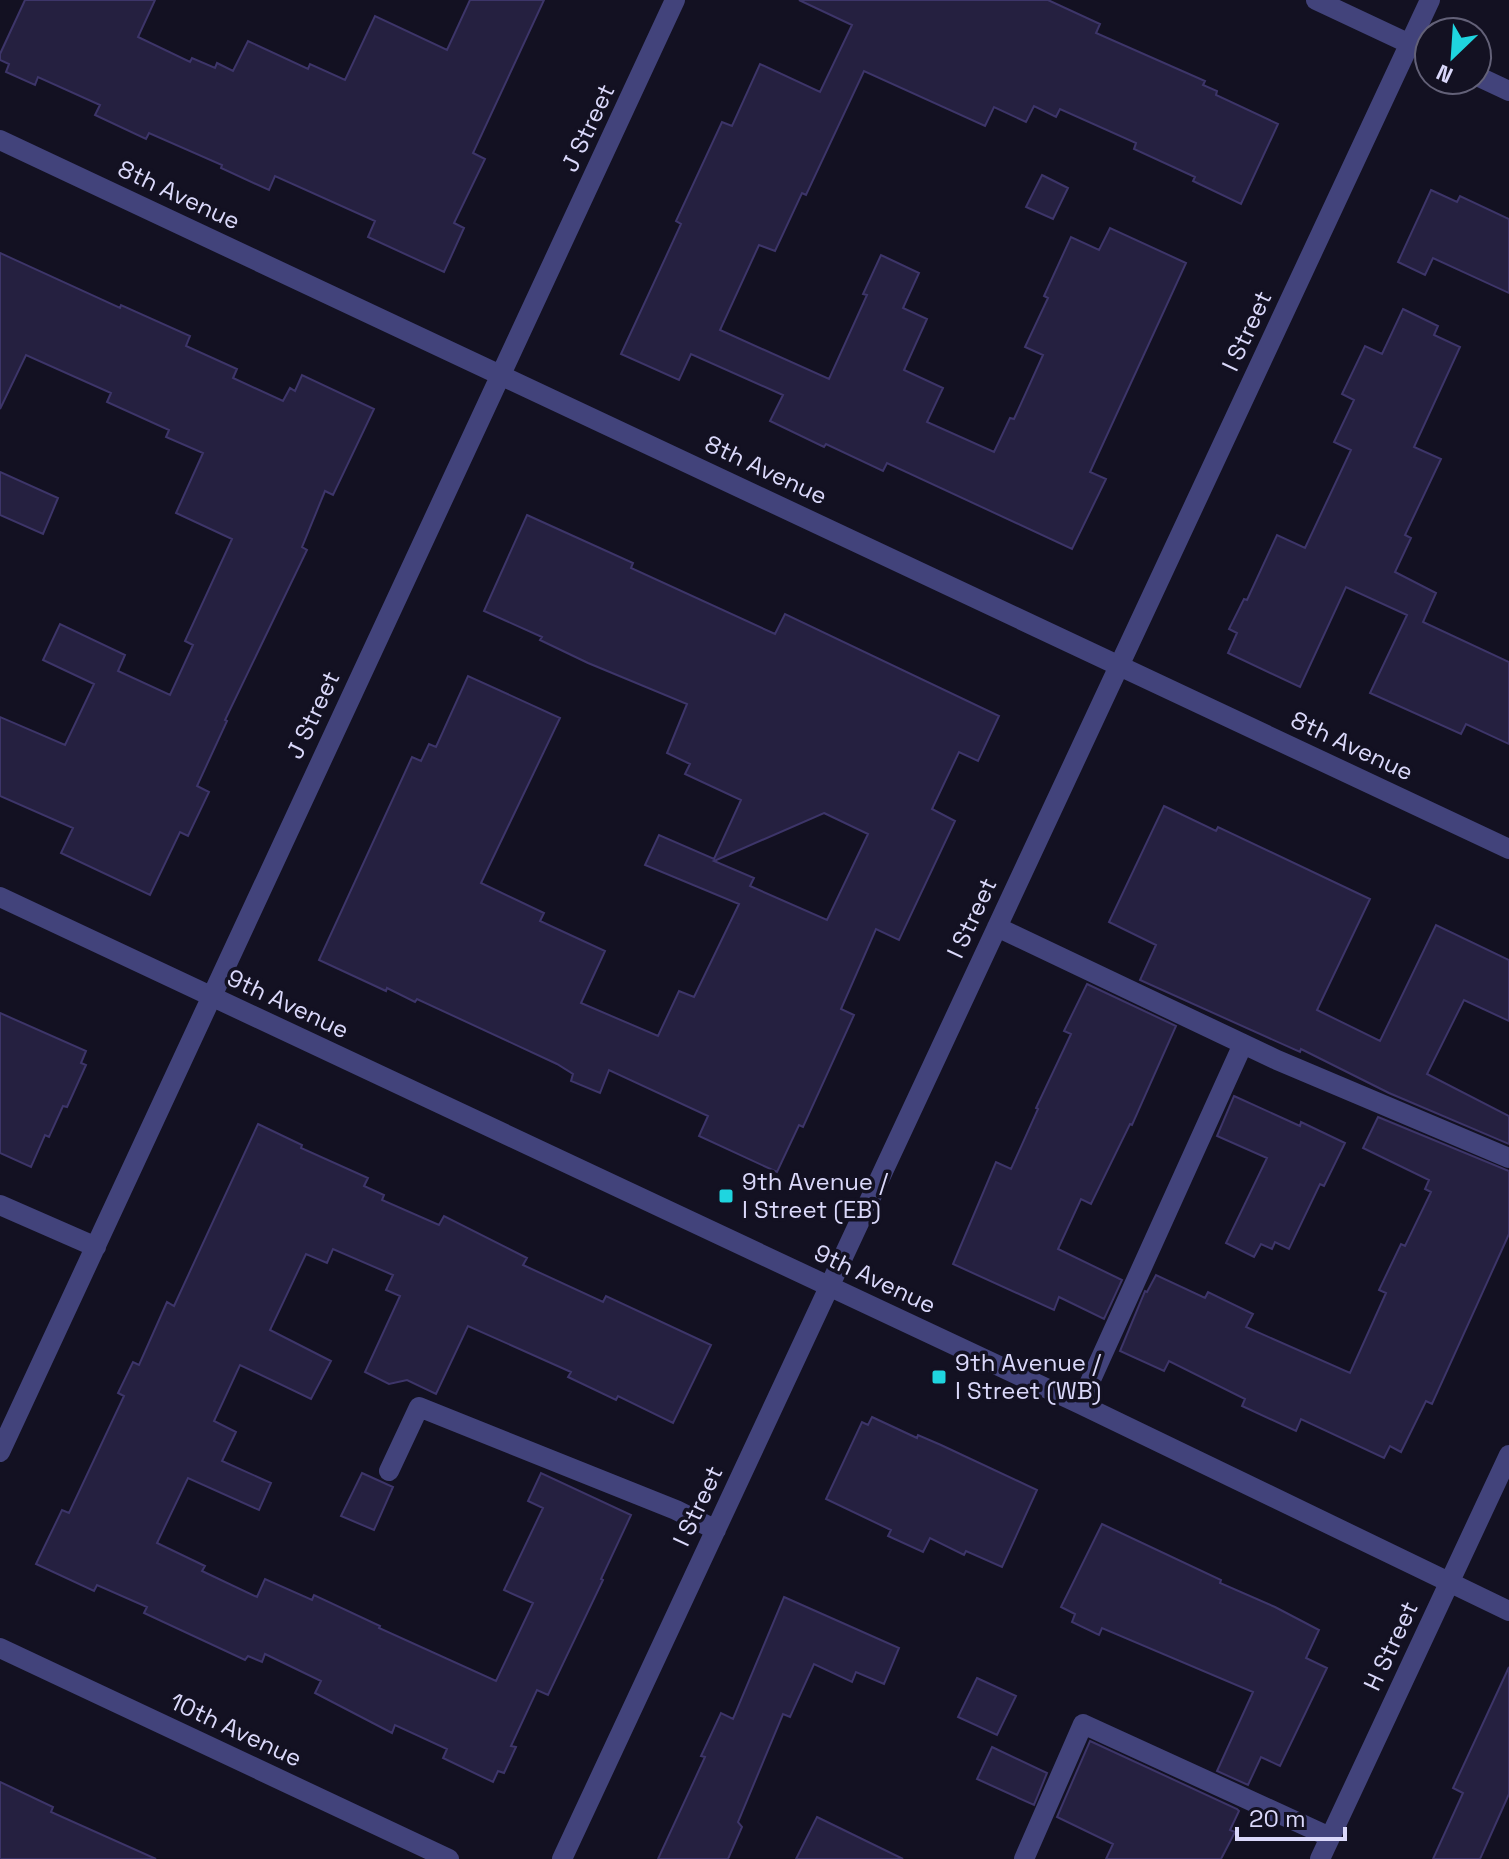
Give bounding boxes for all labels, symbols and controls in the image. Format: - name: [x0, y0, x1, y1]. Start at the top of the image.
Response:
- north arrow: [1413, 16, 1493, 96]
- text: N: [1432, 58, 1457, 90]
- street label: J Street: [554, 79, 621, 177]
- street label: 8th Avenue: [113, 153, 245, 236]
- street label: I Street: [1214, 286, 1279, 376]
- street label: 8th Avenue: [700, 428, 832, 511]
- street label: J Street: [279, 666, 346, 764]
- street label: 8th Avenue: [1286, 704, 1418, 787]
- street label: I Street: [939, 873, 1004, 963]
- street label: 9th Avenue: [222, 962, 354, 1045]
- place label: 9th Avenue / I Street (EB): [742, 1166, 888, 1225]
- marker: 9th Avenue / I Street (EB): [717, 1187, 735, 1205]
- street label: 9th Avenue: [809, 1237, 941, 1320]
- place label: 9th Avenue / I Street (WB): [955, 1347, 1101, 1406]
- marker: 9th Avenue / I Street (WB): [930, 1368, 948, 1386]
- street label: I Street: [665, 1461, 730, 1551]
- street label: H Street: [1356, 1596, 1425, 1696]
- street label: 10th Avenue: [165, 1686, 307, 1774]
- scale bar: [1237, 1791, 1345, 1841]
- text: 20 m: [1249, 1803, 1306, 1834]

